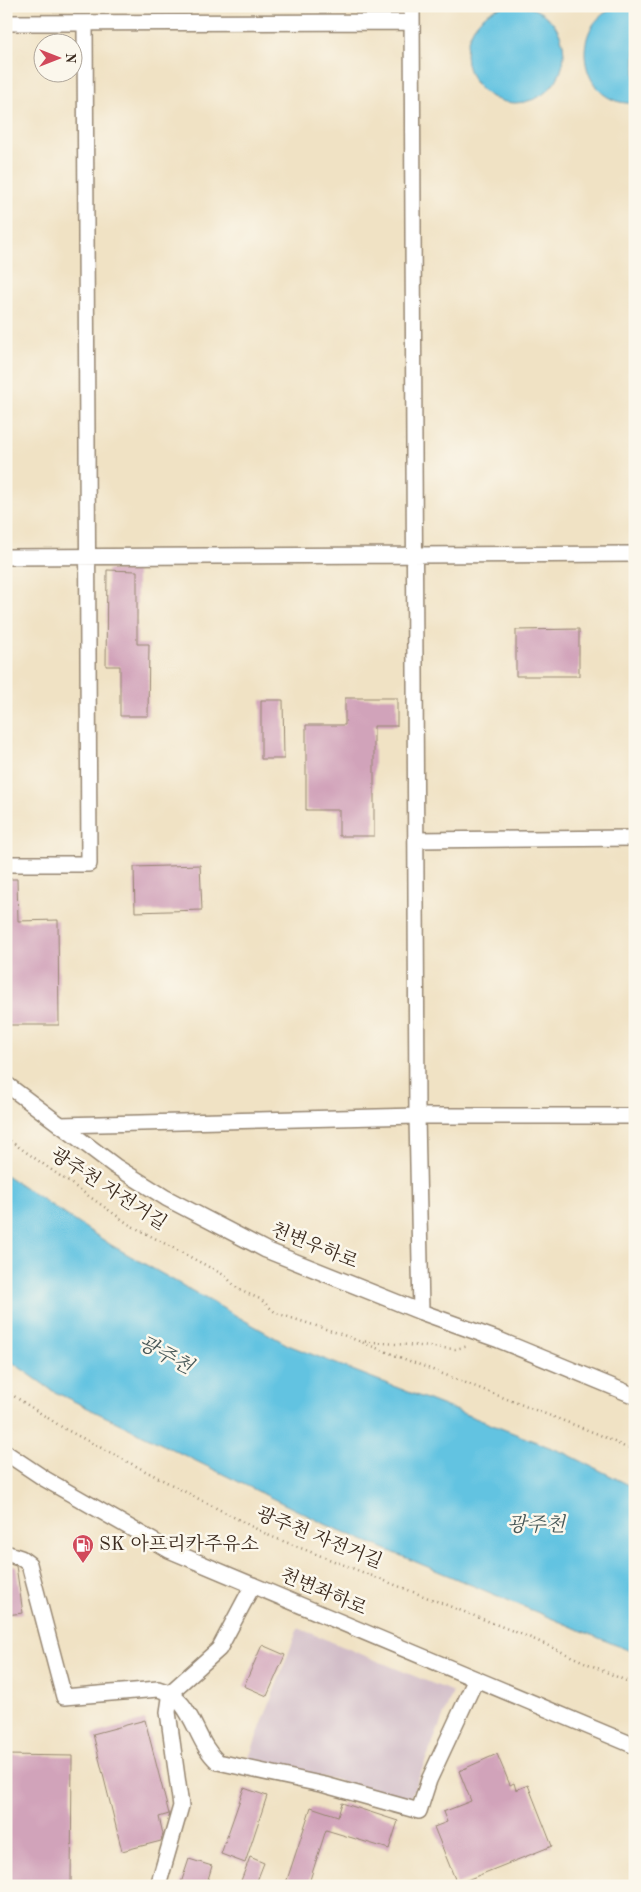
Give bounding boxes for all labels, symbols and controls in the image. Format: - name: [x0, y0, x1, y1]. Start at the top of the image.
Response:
- north arrow: [32, 32, 82, 82]
- text: N: [63, 53, 77, 64]
- street label: 광주천 자전거길: [47, 1144, 170, 1234]
- street label: 천변우하로: [268, 1219, 361, 1273]
- water label: 광주천: [135, 1331, 198, 1379]
- street label: 광주천 자전거길: [253, 1503, 385, 1573]
- water label: 광주천: [507, 1513, 567, 1536]
- fuel station icon: SK 아프리카주유소: [71, 1533, 95, 1564]
- place label: SK 아프리카주유소: [99, 1534, 259, 1555]
- street label: 천변좌하로: [277, 1564, 370, 1620]

